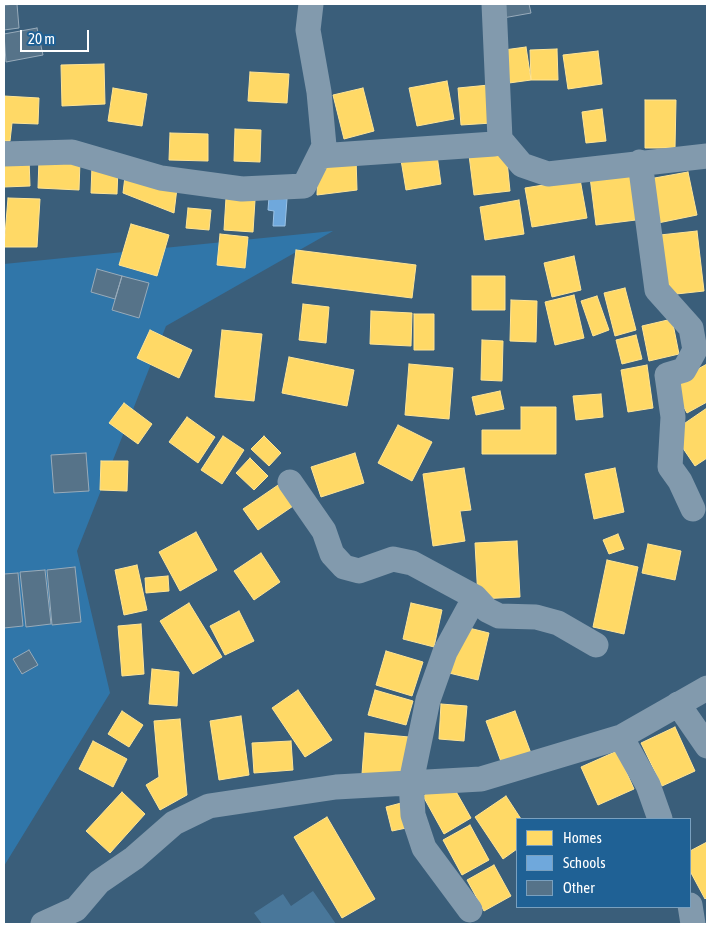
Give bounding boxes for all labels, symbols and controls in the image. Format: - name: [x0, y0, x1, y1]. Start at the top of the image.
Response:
- scale bar: [22, 20, 91, 52]
- text: 20 m: [28, 30, 55, 47]
- legend: [516, 818, 691, 908]
- text: Homes: [563, 829, 602, 846]
- text: Schools: [563, 854, 606, 871]
- text: Other: [563, 879, 595, 896]

